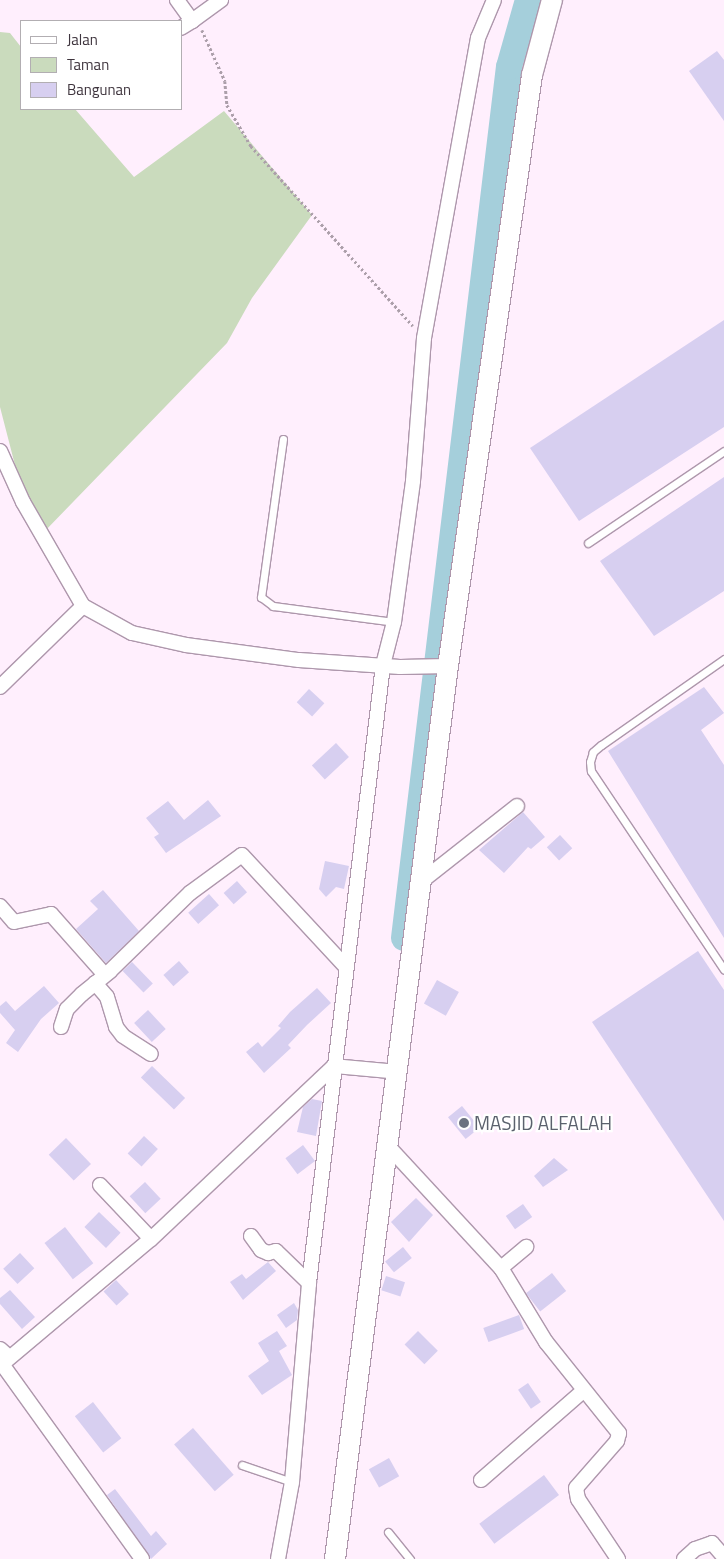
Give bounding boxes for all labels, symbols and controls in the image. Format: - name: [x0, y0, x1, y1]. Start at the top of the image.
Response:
- legend: [20, 20, 182, 110]
- text: Jalan: [67, 28, 98, 51]
- text: Taman: [67, 53, 109, 76]
- text: Bangunan: [67, 78, 131, 101]
- place label: MASJID ALFALAH: [474, 1112, 612, 1134]
- marker: MASJID ALFALAH: [458, 1117, 470, 1129]

